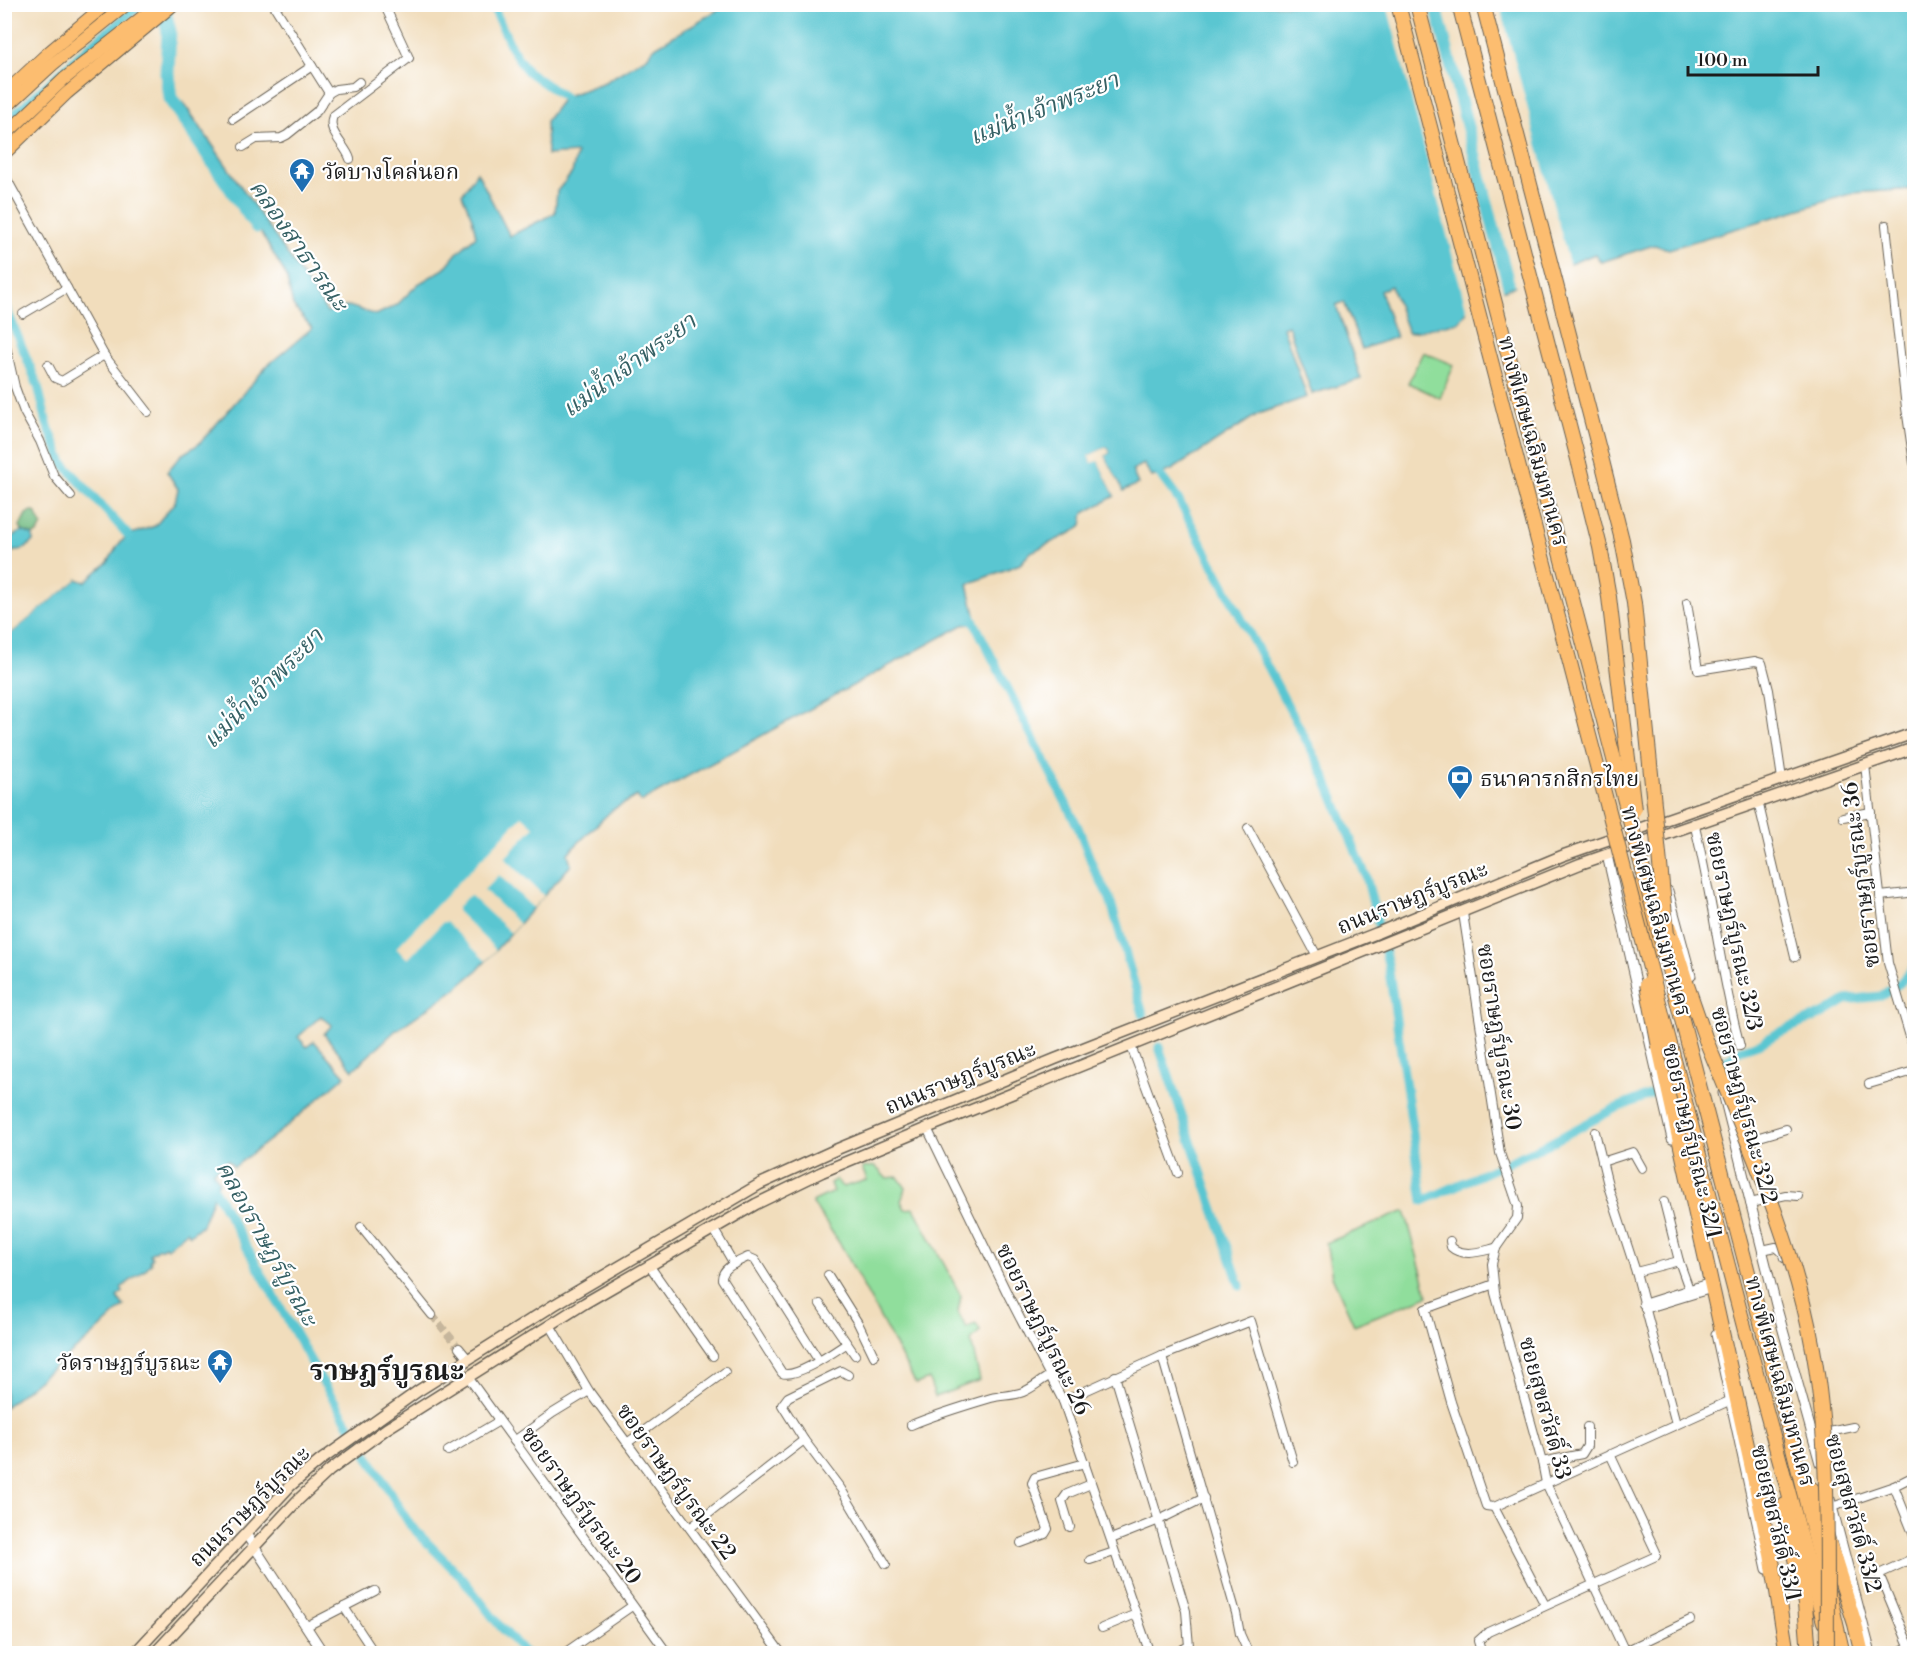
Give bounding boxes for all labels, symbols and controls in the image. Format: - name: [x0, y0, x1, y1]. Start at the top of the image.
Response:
- scale bar: [1688, 39, 1818, 77]
- text: 100 m: [1697, 49, 1748, 72]
- water label: แม่น้ำเจ้าพระยา: [964, 61, 1125, 153]
- temple icon: วัดบางโคล่นอก: [287, 156, 317, 194]
- place label: วัดบางโคล่นอก: [322, 157, 459, 186]
- water label: คลองสาธารณะ: [242, 174, 356, 319]
- water label: แม่น้ำเจ้าพระยา: [554, 303, 704, 425]
- street label: ทางพิเศษเฉลิมมหานคร: [1491, 333, 1574, 550]
- water label: แม่น้ำเจ้าพระยา: [194, 618, 331, 755]
- bank icon: ธนาคารกสิกรไทย: [1445, 763, 1475, 801]
- place label: ธนาคารกสิกรไทย: [1480, 764, 1639, 793]
- street label: ซอยราษฎร์บูรณะ 36: [1837, 780, 1886, 969]
- street label: ทางพิเศษเฉลิมมหานคร: [1614, 803, 1697, 1020]
- street label: ซอยราษฎร์บูรณะ 32/3: [1699, 830, 1768, 1033]
- street label: ถนนราษฎร์บูรณะ: [1333, 856, 1492, 941]
- street label: ซอยราษฎร์บูรณะ 30: [1470, 942, 1527, 1132]
- street label: ซอยราษฎร์บูรณะ 32/2: [1704, 1004, 1783, 1207]
- street label: ถนนราษฎร์บูรณะ: [881, 1036, 1040, 1121]
- street label: ซอยราษฎร์บูรณะ 32/1: [1656, 1041, 1727, 1242]
- water label: คลองราษฎร์บูรณะ: [208, 1156, 325, 1333]
- street label: ซอยราษฎร์บูรณะ 26: [989, 1240, 1096, 1420]
- street label: ทางพิเศษเฉลิมมหานคร: [1738, 1273, 1821, 1490]
- street label: ซอยสุขสวัสดิ์ 33: [1513, 1333, 1580, 1483]
- temple icon: วัดราษฎร์บูรณะ: [205, 1347, 235, 1385]
- place label: วัดราษฎร์บูรณะ: [57, 1350, 200, 1377]
- district label: ราษฎร์บูรณะ: [310, 1354, 464, 1389]
- street label: ซอยราษฎร์บูรณะ 22: [610, 1399, 742, 1565]
- street label: ซอยราษฎร์บูรณะ 20: [514, 1422, 647, 1590]
- street label: ซอยสุขสวัสดิ์ 33/2: [1818, 1430, 1890, 1596]
- street label: ถนนราษฎร์บูรณะ: [184, 1441, 316, 1573]
- street label: ซอยสุขสวัสดิ์ 33/1: [1744, 1441, 1810, 1605]

